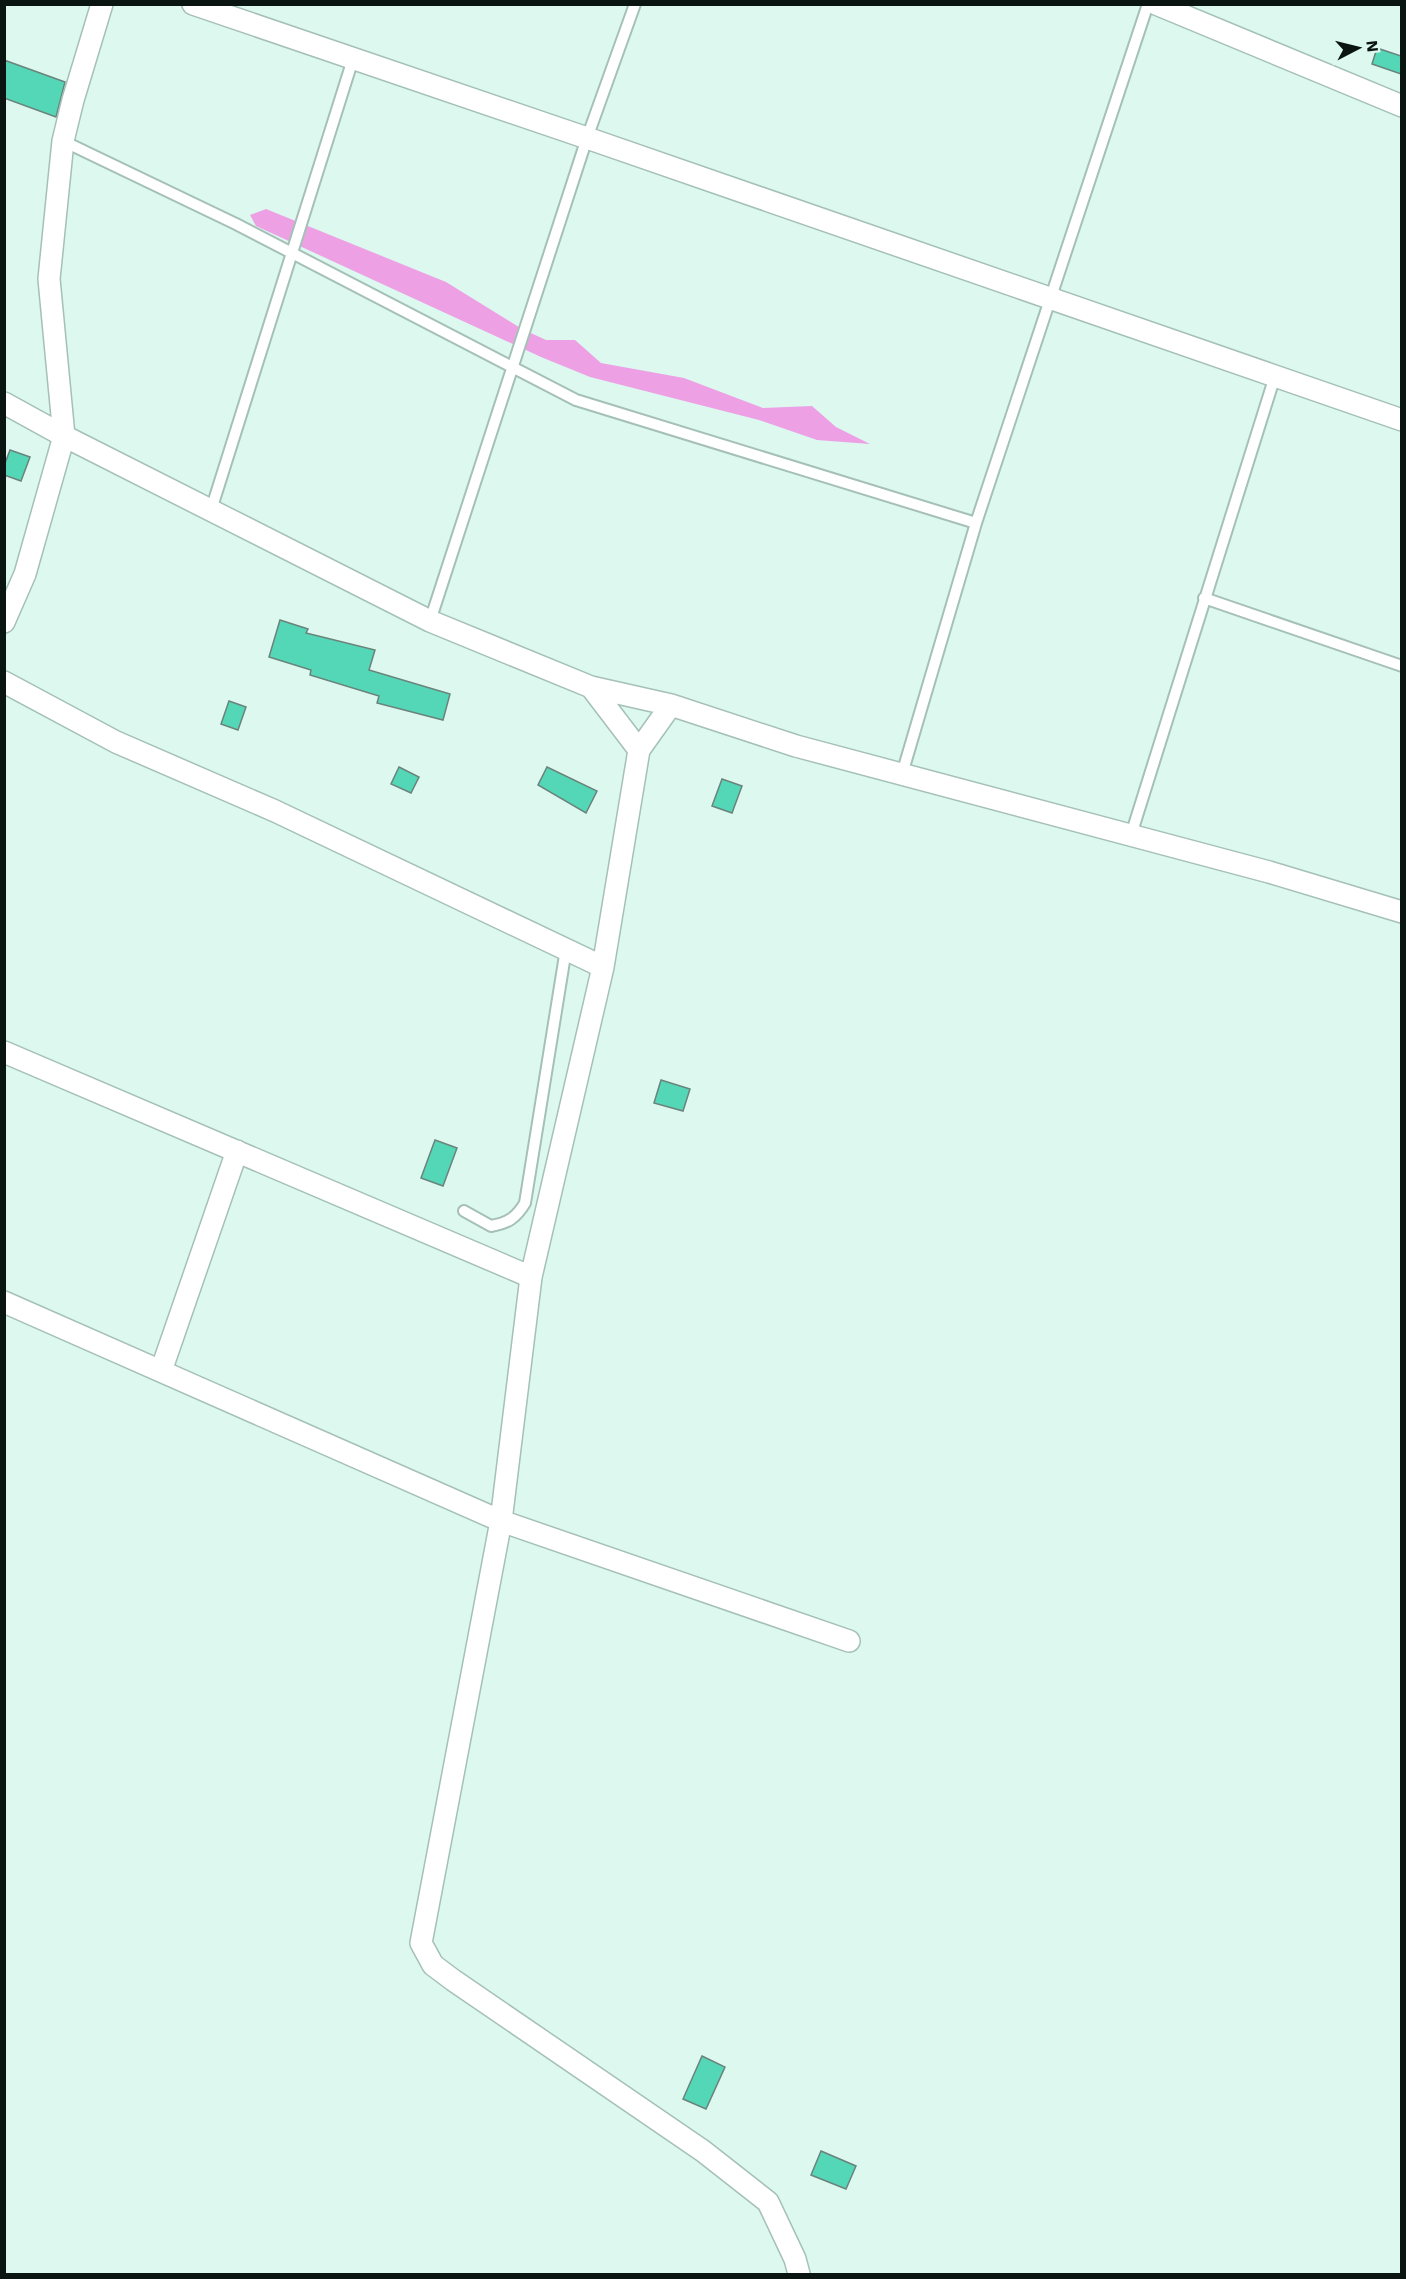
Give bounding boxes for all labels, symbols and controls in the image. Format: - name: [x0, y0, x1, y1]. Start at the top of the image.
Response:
- north arrow: [1328, 18, 1388, 78]
- text: N: [1362, 39, 1383, 53]

